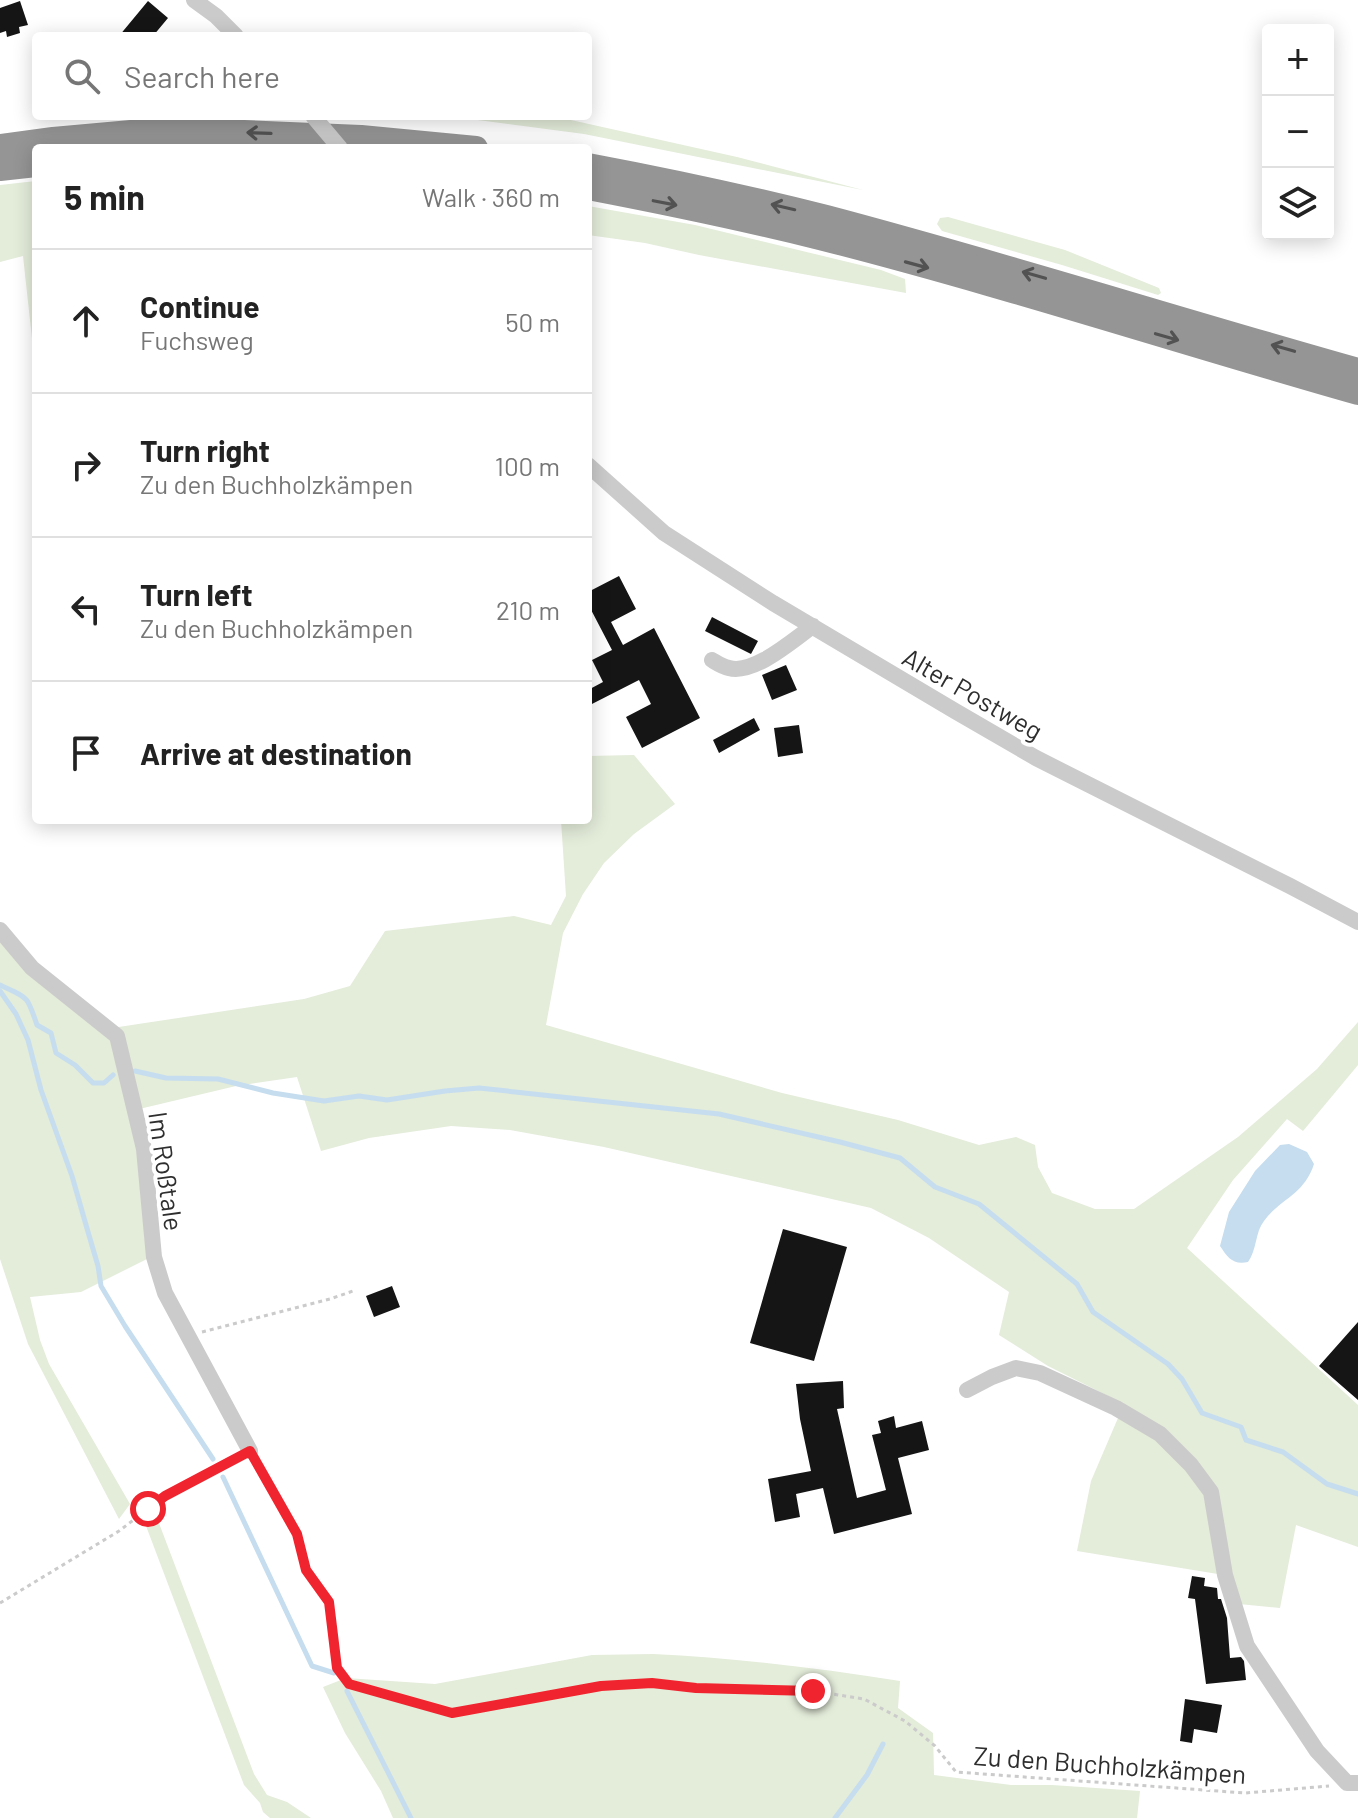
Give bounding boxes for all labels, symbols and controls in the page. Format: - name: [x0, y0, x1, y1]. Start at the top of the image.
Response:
- map controls: [1262, 24, 1334, 240]
- button: +: [1262, 24, 1334, 96]
- search box: [32, 32, 592, 120]
- icon: search: [60, 54, 104, 98]
- text: Search here: [124, 58, 280, 94]
- button: −: [1262, 96, 1334, 168]
- one-way arrow: [246, 125, 273, 140]
- button: layers: [1262, 168, 1334, 240]
- text: 5 min: [64, 176, 145, 217]
- text: Walk · 360 m: [422, 181, 560, 212]
- one-way arrow: [651, 196, 677, 211]
- one-way arrow: [770, 199, 796, 214]
- one-way arrow: [904, 258, 930, 273]
- one-way arrow: [1021, 267, 1047, 282]
- text: Continue: [140, 288, 260, 324]
- icon: ahead: [64, 299, 108, 343]
- text: 50 m: [505, 306, 560, 337]
- text: Fuchsweg: [140, 324, 254, 355]
- one-way arrow: [1153, 330, 1179, 345]
- one-way arrow: [1271, 340, 1296, 354]
- text: Turn right: [140, 432, 270, 468]
- icon: right: [64, 443, 108, 487]
- text: 100 m: [495, 450, 560, 481]
- text: Zu den Buchholzkämpen: [140, 468, 413, 499]
- text: Turn left: [140, 576, 253, 612]
- icon: left: [64, 587, 108, 631]
- text: 210 m: [496, 594, 560, 625]
- text: Zu den Buchholzkämpen: [140, 612, 413, 643]
- street label: Alter Postweg: [897, 640, 1049, 746]
- icon: arrive: [64, 731, 108, 775]
- text: Arrive at destination: [140, 735, 412, 771]
- street label: Im Roßtale: [143, 1109, 191, 1233]
- route start: [130, 1491, 166, 1527]
- route end: [795, 1673, 831, 1709]
- street label: Zu den Buchholzkämpen: [973, 1739, 1247, 1789]

